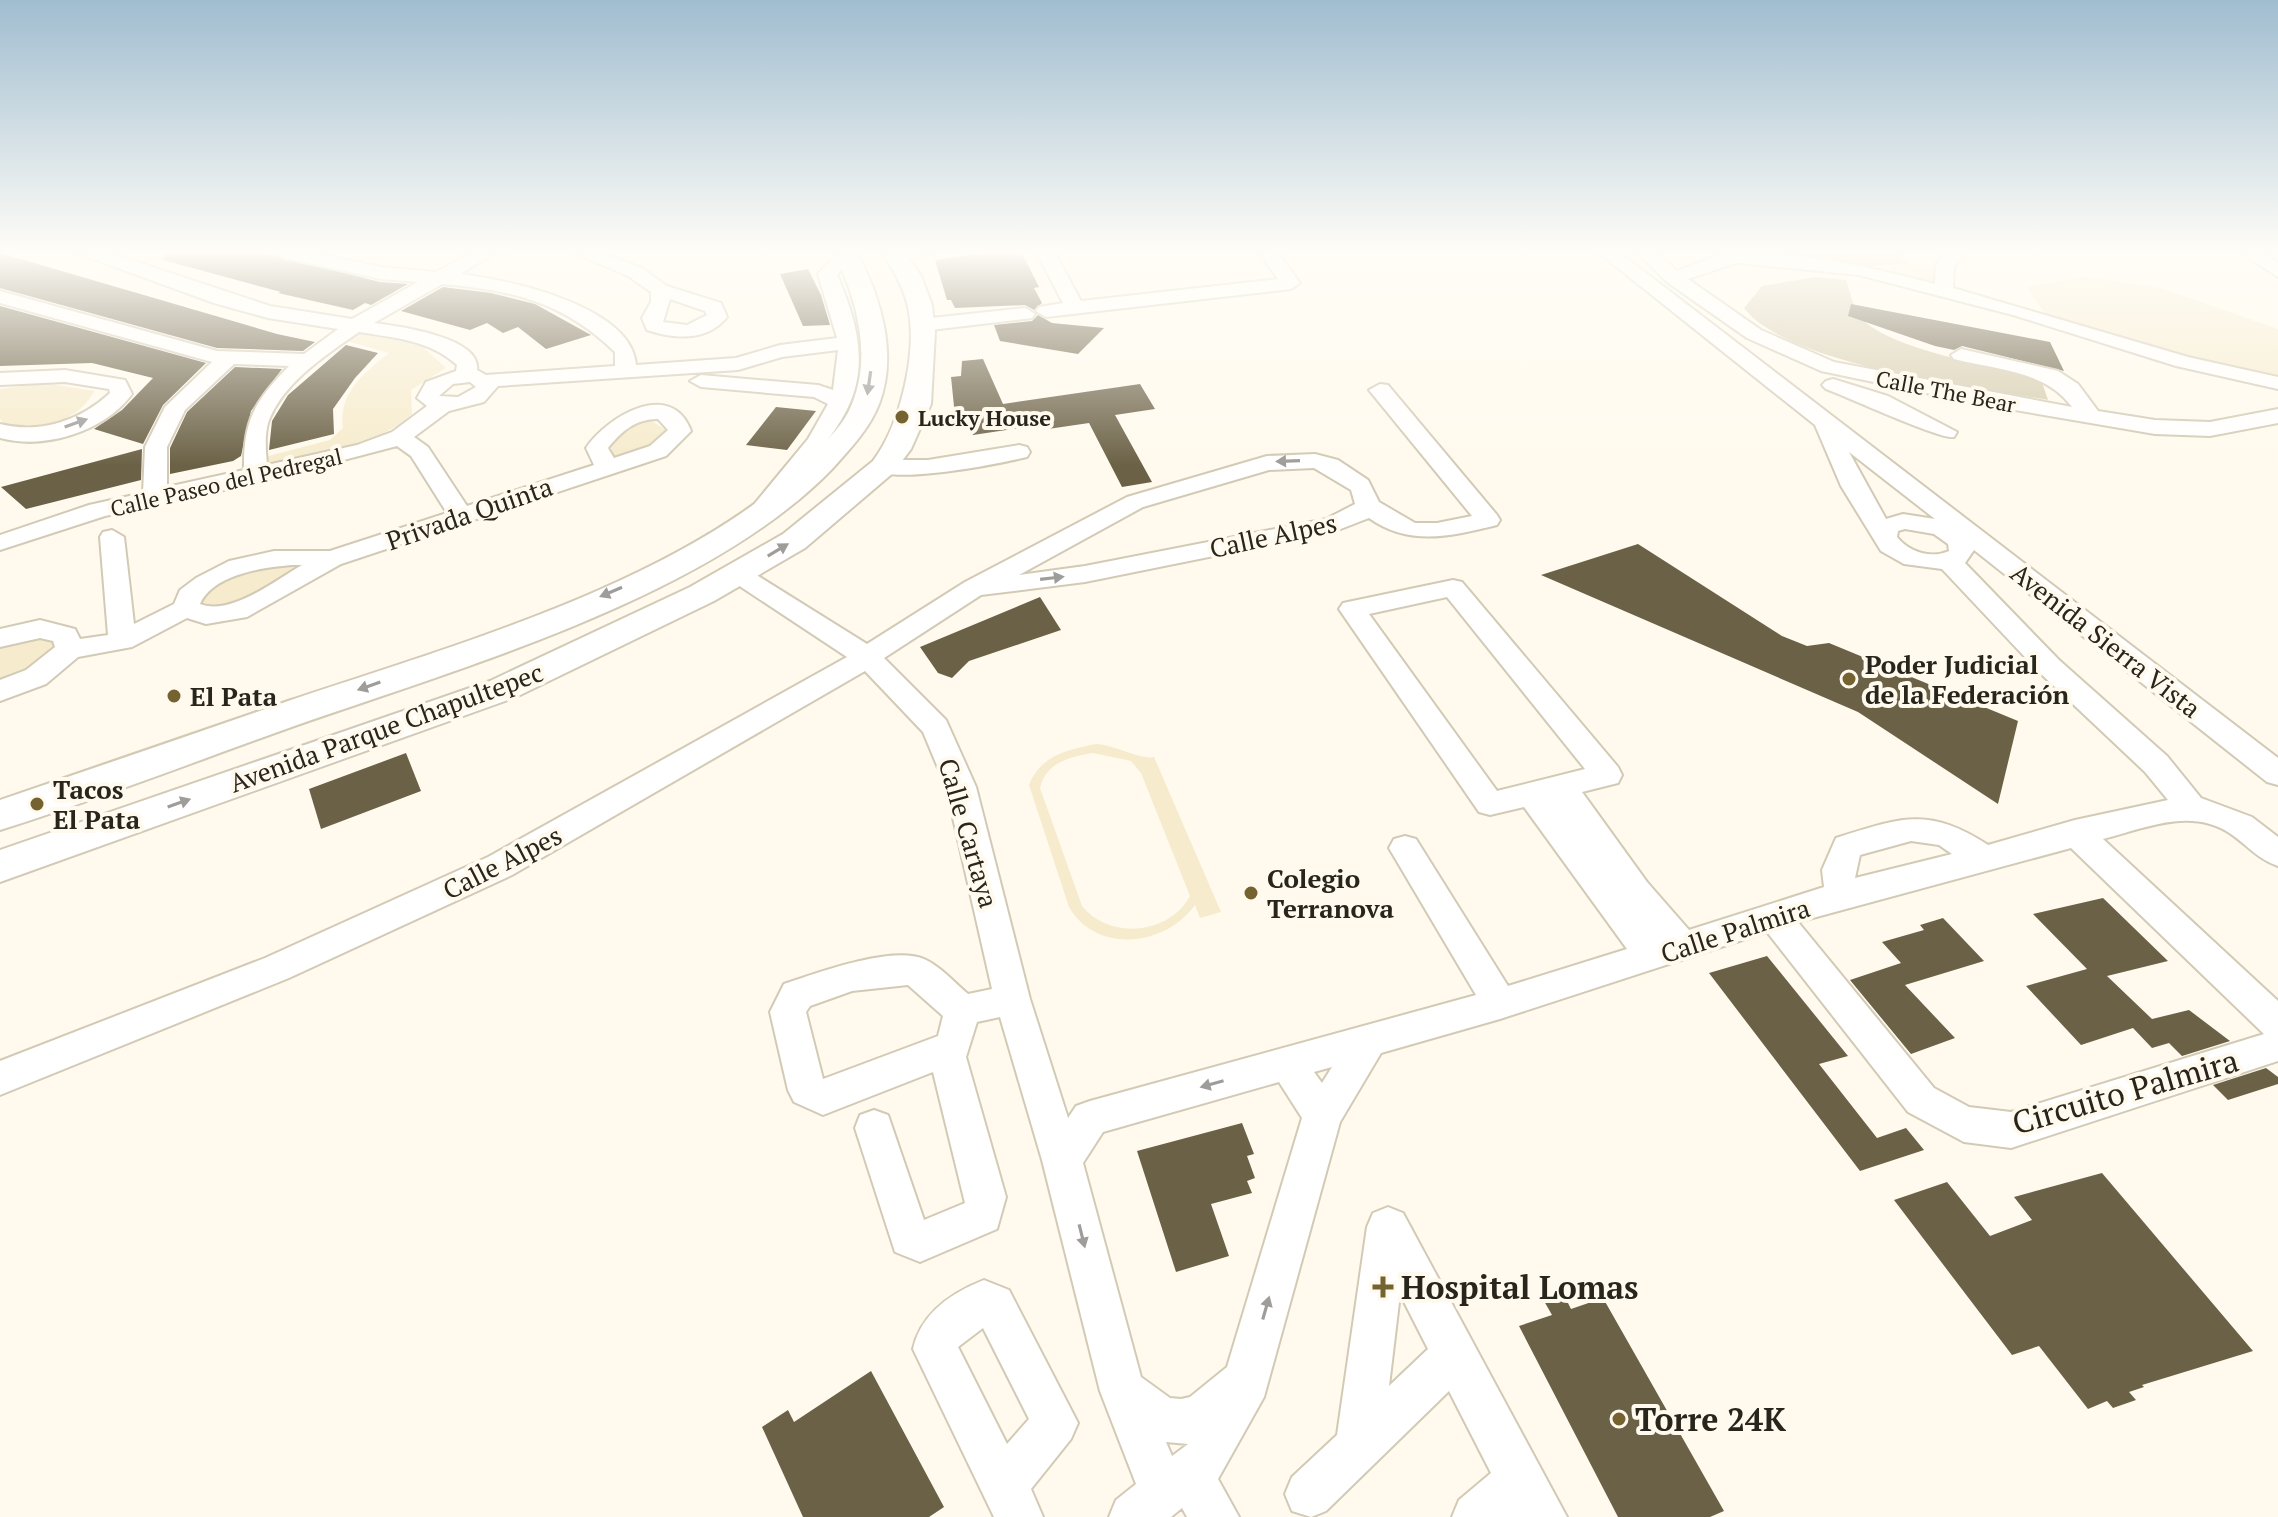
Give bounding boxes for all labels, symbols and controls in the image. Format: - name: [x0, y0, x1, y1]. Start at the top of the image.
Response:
- street label: Calle The Bear: [1874, 363, 2019, 419]
- one-way arrow: [862, 371, 875, 396]
- place label: Lucky House: [918, 403, 1051, 432]
- marker: Lucky House: [893, 408, 911, 426]
- one-way arrow: [64, 417, 88, 429]
- street label: Calle Paseo del Pedregal: [107, 441, 345, 523]
- one-way arrow: [1275, 455, 1300, 468]
- street label: Privada Quinta: [381, 469, 557, 557]
- street label: Calle Alpes: [1206, 505, 1340, 565]
- one-way arrow: [767, 543, 789, 557]
- street label: Avenida Sierra Vista: [2004, 555, 2208, 725]
- one-way arrow: [1039, 571, 1064, 584]
- one-way arrow: [599, 586, 623, 599]
- place label: Poder Judicial de la Federación: [1865, 647, 2069, 711]
- street label: Avenida Parque Chapultepec: [225, 654, 547, 800]
- marker: Poder Judicial de la Federación: [1840, 670, 1858, 688]
- place label: El Pata: [190, 679, 278, 713]
- one-way arrow: [357, 681, 381, 693]
- marker: El Pata: [165, 687, 183, 705]
- street label: Calle Cartaya: [931, 754, 1007, 912]
- place label: Tacos El Pata: [53, 772, 141, 836]
- marker: Tacos El Pata: [28, 795, 46, 813]
- one-way arrow: [167, 796, 191, 809]
- street label: Calle Alpes: [437, 818, 567, 906]
- place label: Colegio Terranova: [1267, 861, 1395, 925]
- marker: Colegio Terranova: [1242, 884, 1260, 902]
- street label: Calle Palmira: [1656, 890, 1814, 970]
- street label: Circuito Palmira: [2007, 1039, 2243, 1143]
- one-way arrow: [1199, 1078, 1224, 1090]
- one-way arrow: [1076, 1223, 1088, 1248]
- place label: Hospital Lomas: [1401, 1266, 1639, 1308]
- marker: Hospital Lomas: [1372, 1276, 1394, 1298]
- one-way arrow: [1260, 1296, 1273, 1320]
- place label: Torre 24K: [1635, 1398, 1786, 1440]
- marker: Torre 24K: [1610, 1410, 1628, 1428]

